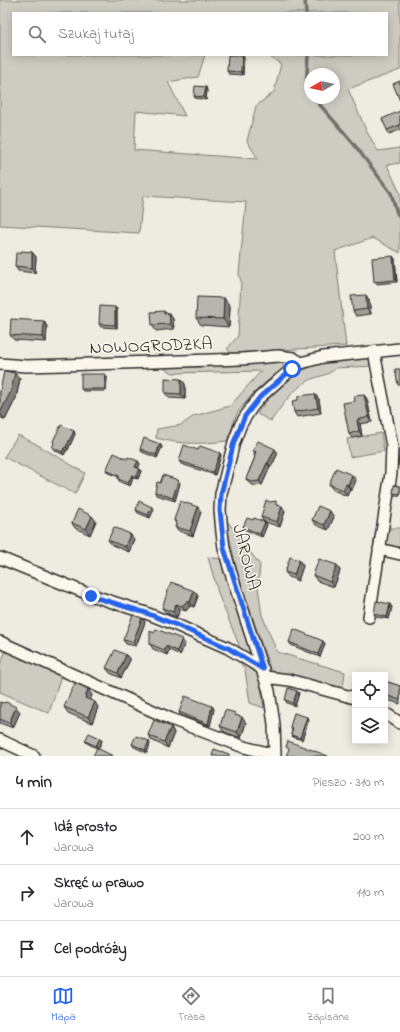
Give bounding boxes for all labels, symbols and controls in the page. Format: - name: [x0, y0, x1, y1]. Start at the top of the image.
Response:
- search box: [12, 12, 388, 56]
- icon: search: [26, 23, 48, 45]
- text: Szukaj tutaj: [58, 23, 134, 45]
- north arrow: [304, 68, 340, 104]
- street label: NOWOGRODZKA: [89, 332, 213, 362]
- route start: [283, 360, 301, 378]
- street label: JAROWA: [224, 522, 266, 593]
- route end: [82, 587, 100, 605]
- map controls: [352, 672, 388, 744]
- button: locate: [352, 672, 388, 708]
- button: layers: [352, 708, 388, 744]
- text: 4 min: [16, 770, 52, 795]
- text: Pieszo · 310 m: [313, 773, 384, 792]
- text: Idź prosto: [54, 816, 117, 838]
- icon: ahead: [16, 826, 38, 848]
- text: 200 m: [353, 827, 384, 846]
- text: Jarowa: [54, 838, 94, 857]
- text: Skręć w prawo: [54, 872, 144, 894]
- icon: right: [16, 882, 38, 904]
- text: 110 m: [357, 883, 384, 902]
- text: Jarowa: [54, 894, 94, 913]
- icon: arrive: [16, 938, 38, 960]
- text: Cel podróży: [54, 938, 127, 960]
- tab: Mapa: [51, 985, 76, 1025]
- tab: Trasa: [178, 985, 205, 1025]
- tab: Zapisane: [307, 985, 349, 1025]

